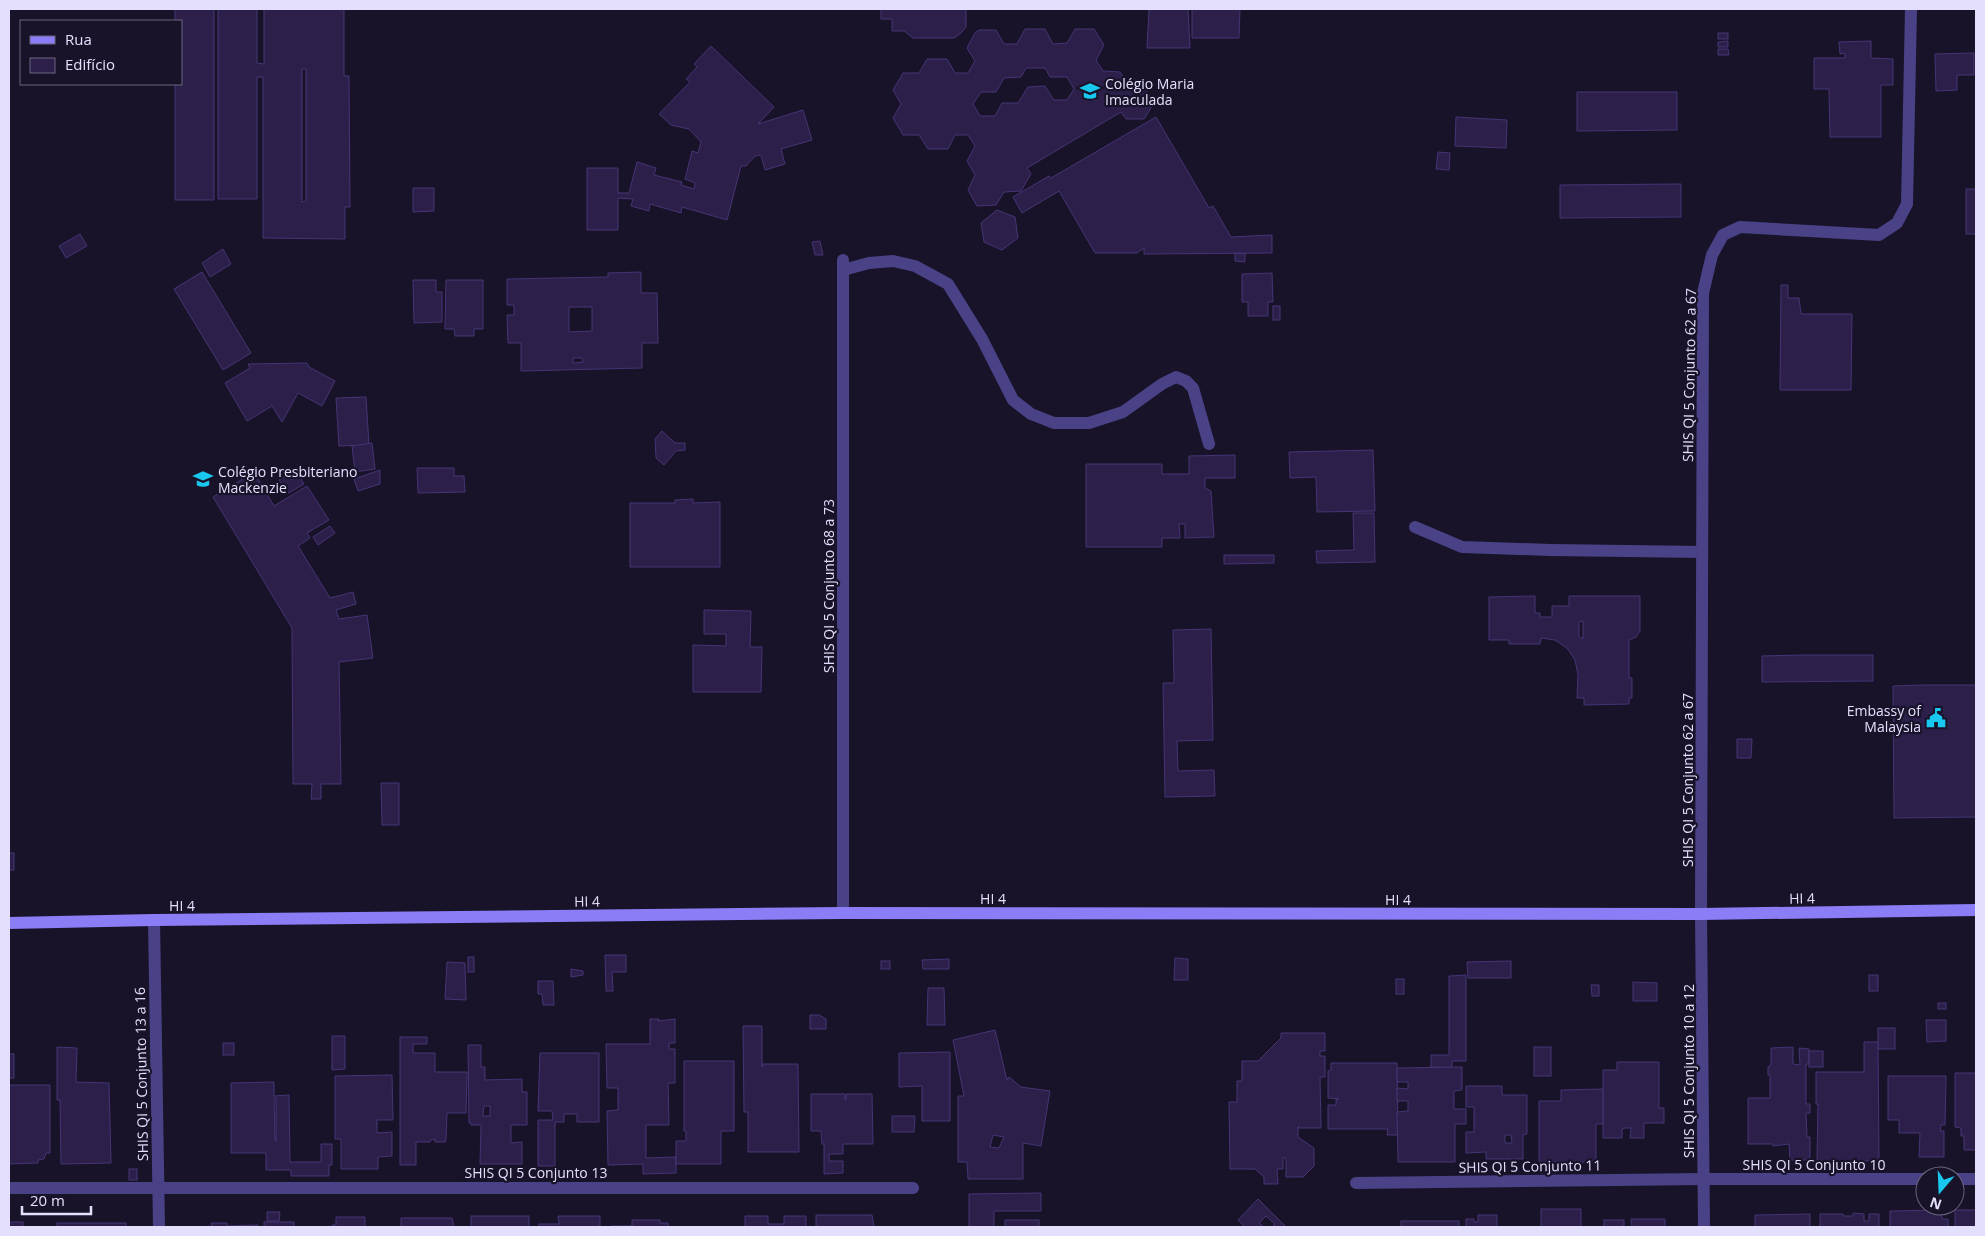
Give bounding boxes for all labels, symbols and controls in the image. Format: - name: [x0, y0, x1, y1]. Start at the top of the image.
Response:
- legend: [20, 20, 182, 85]
- text: Rua: [65, 29, 92, 49]
- text: Edifício: [65, 54, 115, 74]
- place label: Colégio Maria Imaculada: [1105, 74, 1194, 109]
- school or university icon: Colégio Maria Imaculada: [1079, 80, 1101, 102]
- street label: SHIS QI 5 Conjunto 62 a 67: [1678, 288, 1700, 462]
- place label: Colégio Presbiteriano Mackenzie: [218, 462, 358, 497]
- school or university icon: Colégio Presbiteriano Mackenzie: [192, 468, 214, 490]
- street label: SHIS QI 5 Conjunto 68 a 73: [819, 499, 838, 673]
- street label: SHIS QI 5 Conjunto 62 a 67: [1678, 693, 1697, 867]
- place label: Embassy of Malaysia: [1847, 701, 1922, 736]
- public building icon: Embassy of Malaysia: [1925, 707, 1947, 729]
- street label: HI 4: [1789, 888, 1815, 908]
- street label: HI 4: [980, 889, 1006, 908]
- street label: HI 4: [1385, 890, 1411, 909]
- street label: HI 4: [574, 891, 600, 911]
- street label: HI 4: [169, 896, 195, 915]
- street label: SHIS QI 5 Conjunto 10 a 12: [1679, 984, 1698, 1158]
- street label: SHIS QI 5 Conjunto 13 a 16: [130, 987, 152, 1161]
- street label: SHIS QI 5 Conjunto 11: [1458, 1155, 1602, 1177]
- street label: SHIS QI 5 Conjunto 10: [1743, 1155, 1885, 1174]
- street label: SHIS QI 5 Conjunto 13: [465, 1163, 607, 1182]
- north arrow: [1915, 1166, 1965, 1216]
- scale bar: [22, 1184, 91, 1216]
- text: 20 m: [30, 1190, 65, 1210]
- text: N: [1927, 1193, 1944, 1215]

